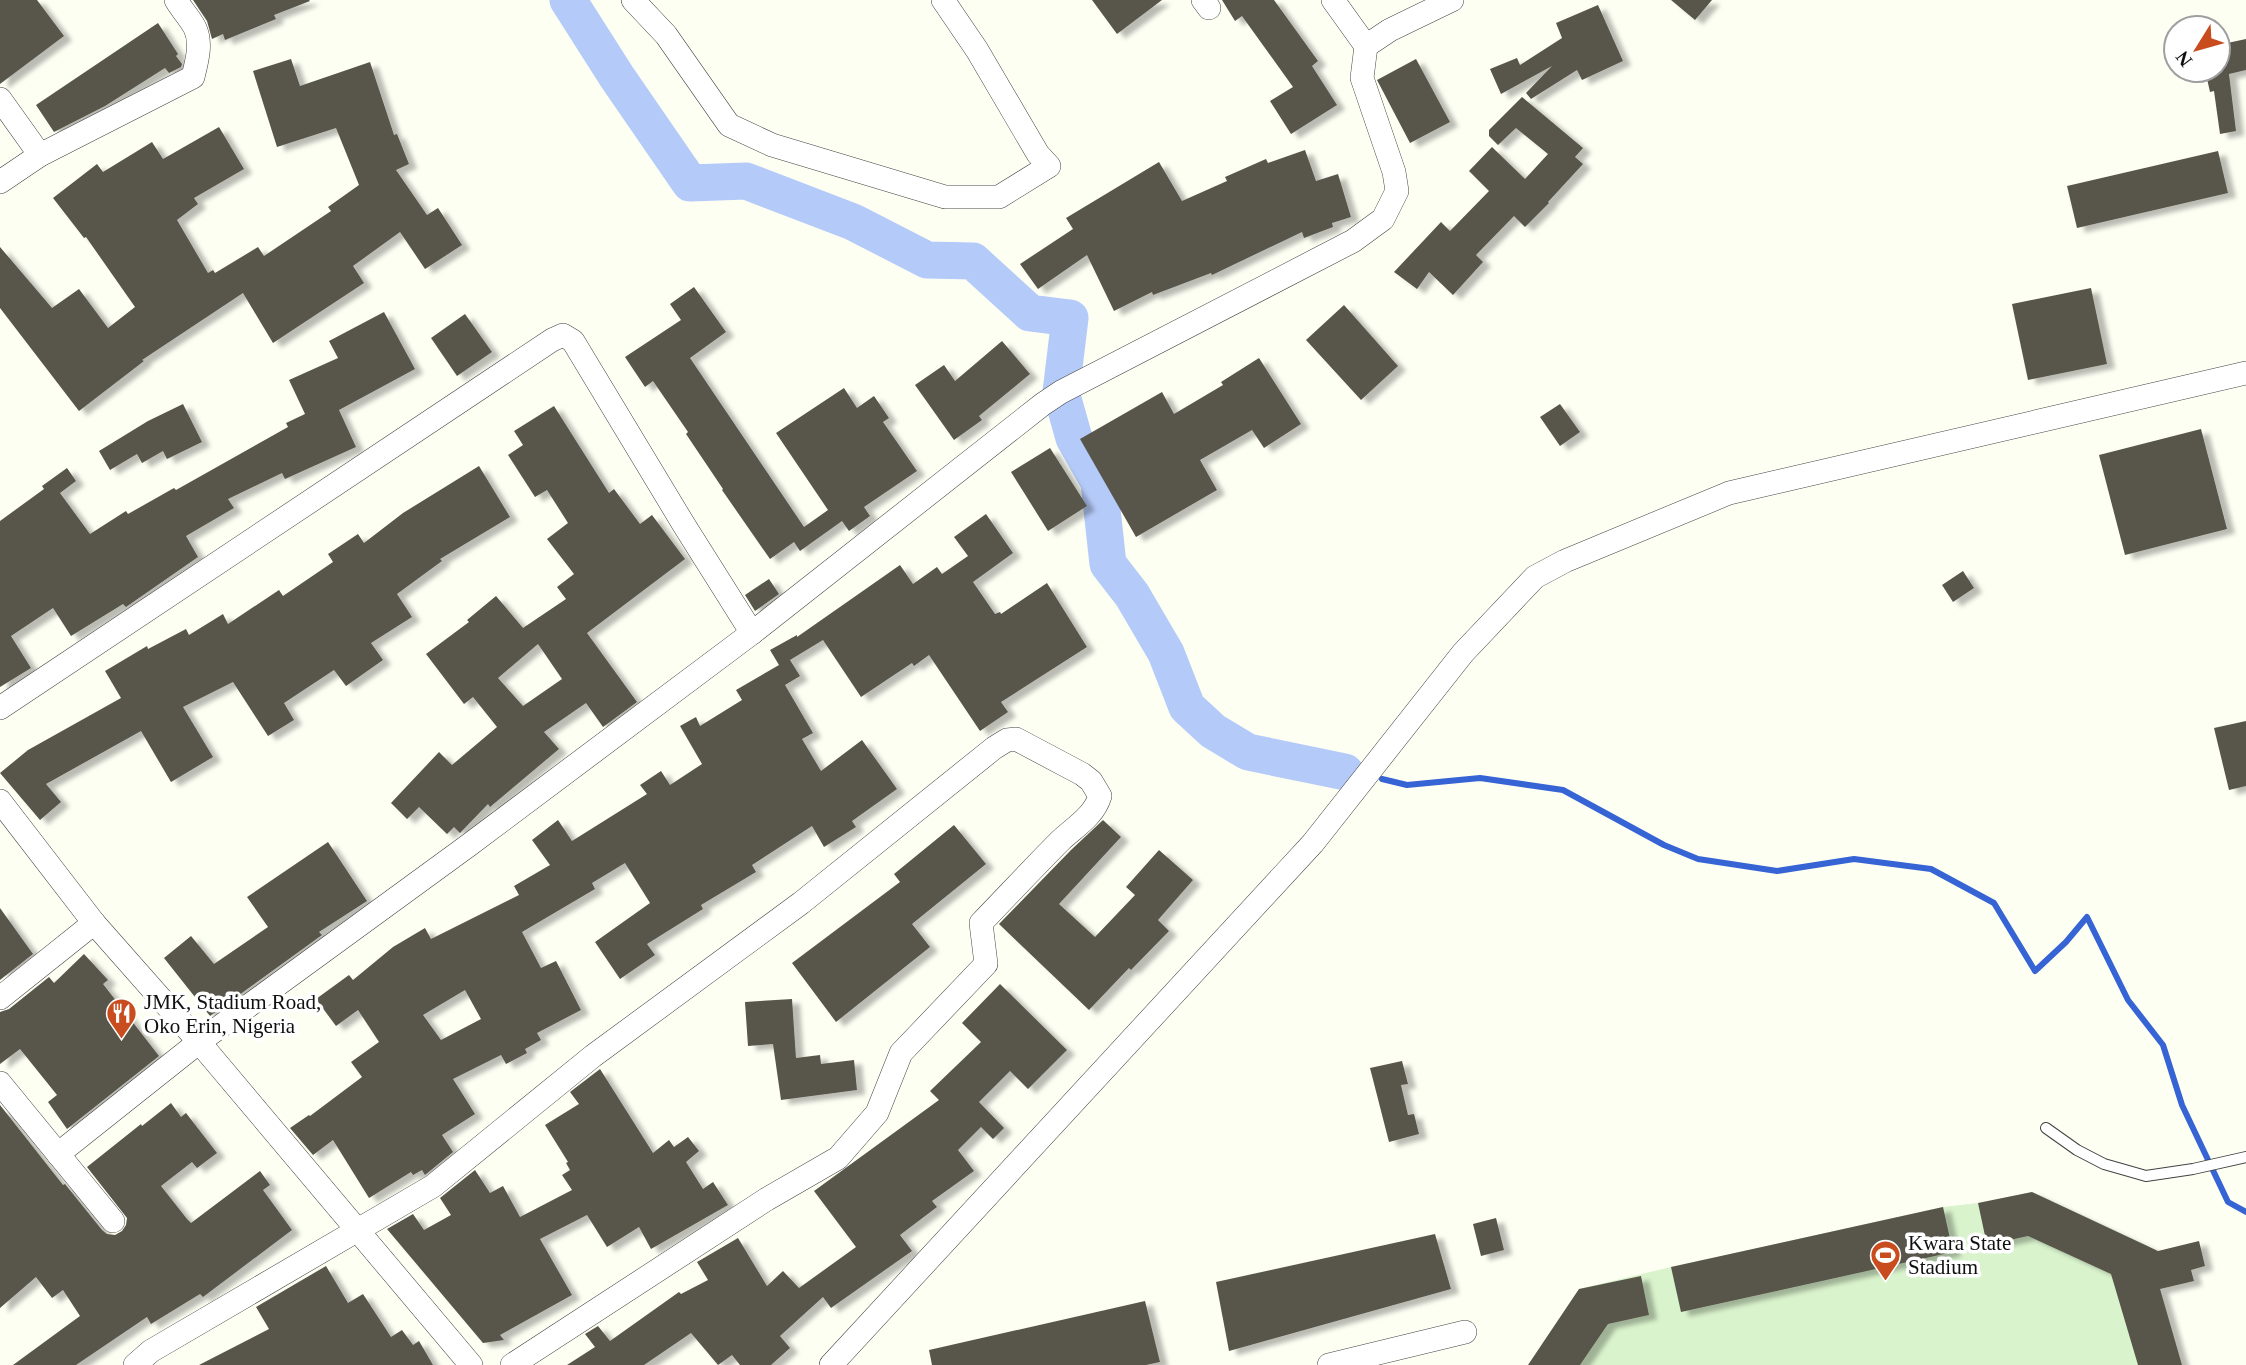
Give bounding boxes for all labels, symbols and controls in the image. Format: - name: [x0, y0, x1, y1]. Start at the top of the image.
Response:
- north arrow: [2162, 14, 2232, 84]
- text: N: [2171, 47, 2196, 71]
- place label: JMK, Stadium Road, Oko Erin, Nigeria: [144, 990, 321, 1038]
- restaurant icon: JMK, Stadium Road, Oko Erin, Nigeria: [104, 997, 138, 1041]
- place label: Kwara State Stadium: [1908, 1231, 2011, 1279]
- sports icon: Kwara State Stadium: [1868, 1238, 1902, 1282]

